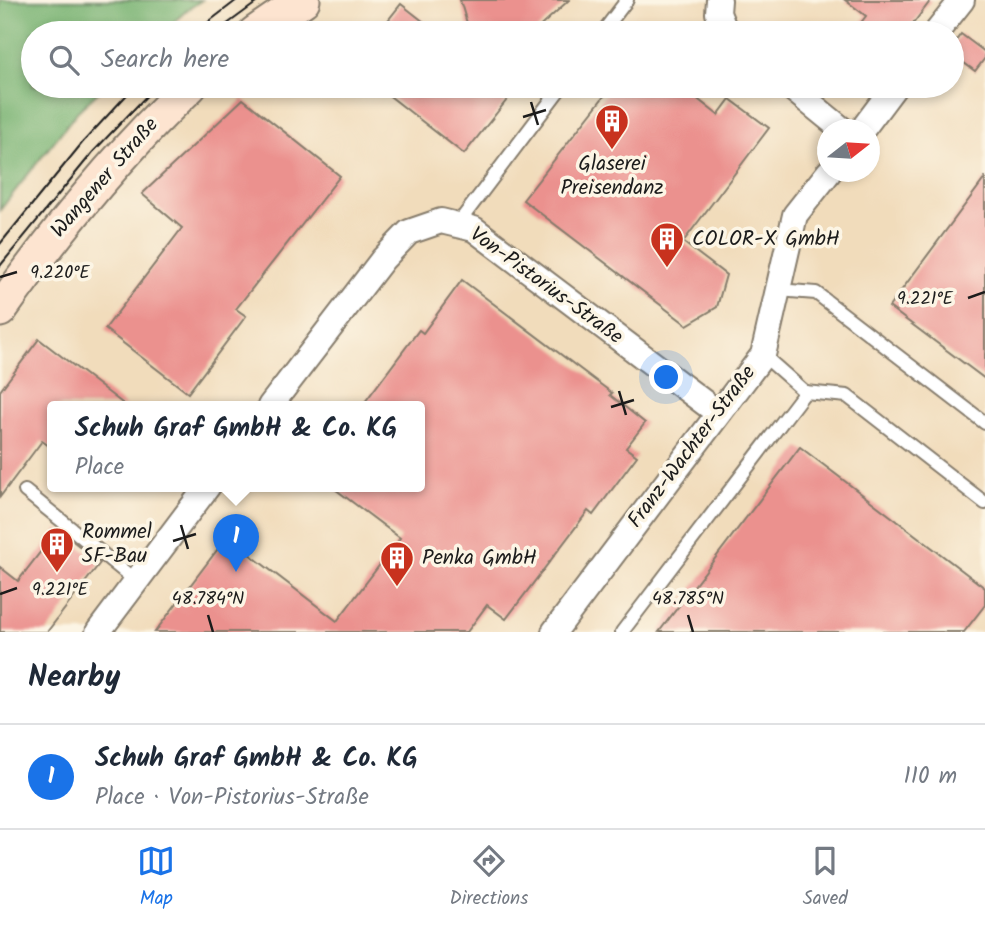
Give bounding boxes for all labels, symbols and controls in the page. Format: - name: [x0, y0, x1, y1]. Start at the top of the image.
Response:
- search box: [21, 21, 964, 98]
- text: Search here: [101, 39, 229, 81]
- icon: search: [45, 41, 83, 79]
- building icon: Glaserei Preisendanz: [593, 102, 631, 151]
- street label: Wangener Straße: [43, 110, 167, 246]
- north arrow: [817, 119, 880, 182]
- place label: Glaserei Preisendanz: [560, 148, 664, 205]
- street label: Von-Pistorius-Straße: [462, 219, 630, 353]
- building icon: COLOR-X GmbH: [648, 220, 686, 269]
- place label: COLOR-X GmbH: [692, 223, 840, 256]
- text: 9.220°E: [30, 259, 90, 288]
- text: 9.221°E: [897, 285, 954, 314]
- street label: Franz-Wachter-Straße: [620, 358, 765, 535]
- your location: [649, 360, 683, 394]
- popup: [47, 401, 425, 492]
- text: Schuh Graf GmbH & Co. KG: [75, 408, 397, 450]
- text: Place: [75, 450, 124, 486]
- pin: 1: [213, 514, 259, 572]
- place label: Rommel SF-Bau: [82, 516, 152, 573]
- building icon: Rommel SF-Bau: [38, 525, 76, 574]
- building icon: Penka GmbH: [378, 539, 416, 588]
- place label: Penka GmbH: [422, 542, 537, 575]
- text: 9.221°E: [32, 576, 89, 605]
- text: 48.784°N: [172, 585, 244, 614]
- text: 48.785°N: [652, 585, 724, 614]
- text: Nearby: [28, 654, 120, 702]
- text: Schuh Graf GmbH & Co. KG: [95, 738, 418, 780]
- text: 1: [48, 759, 54, 795]
- text: 110 m: [904, 759, 957, 795]
- text: Place · Von-Pistorius-Straße: [95, 780, 369, 816]
- tab: Map: [137, 842, 175, 914]
- tab: Directions: [450, 842, 528, 914]
- tab: Saved: [803, 842, 848, 914]

